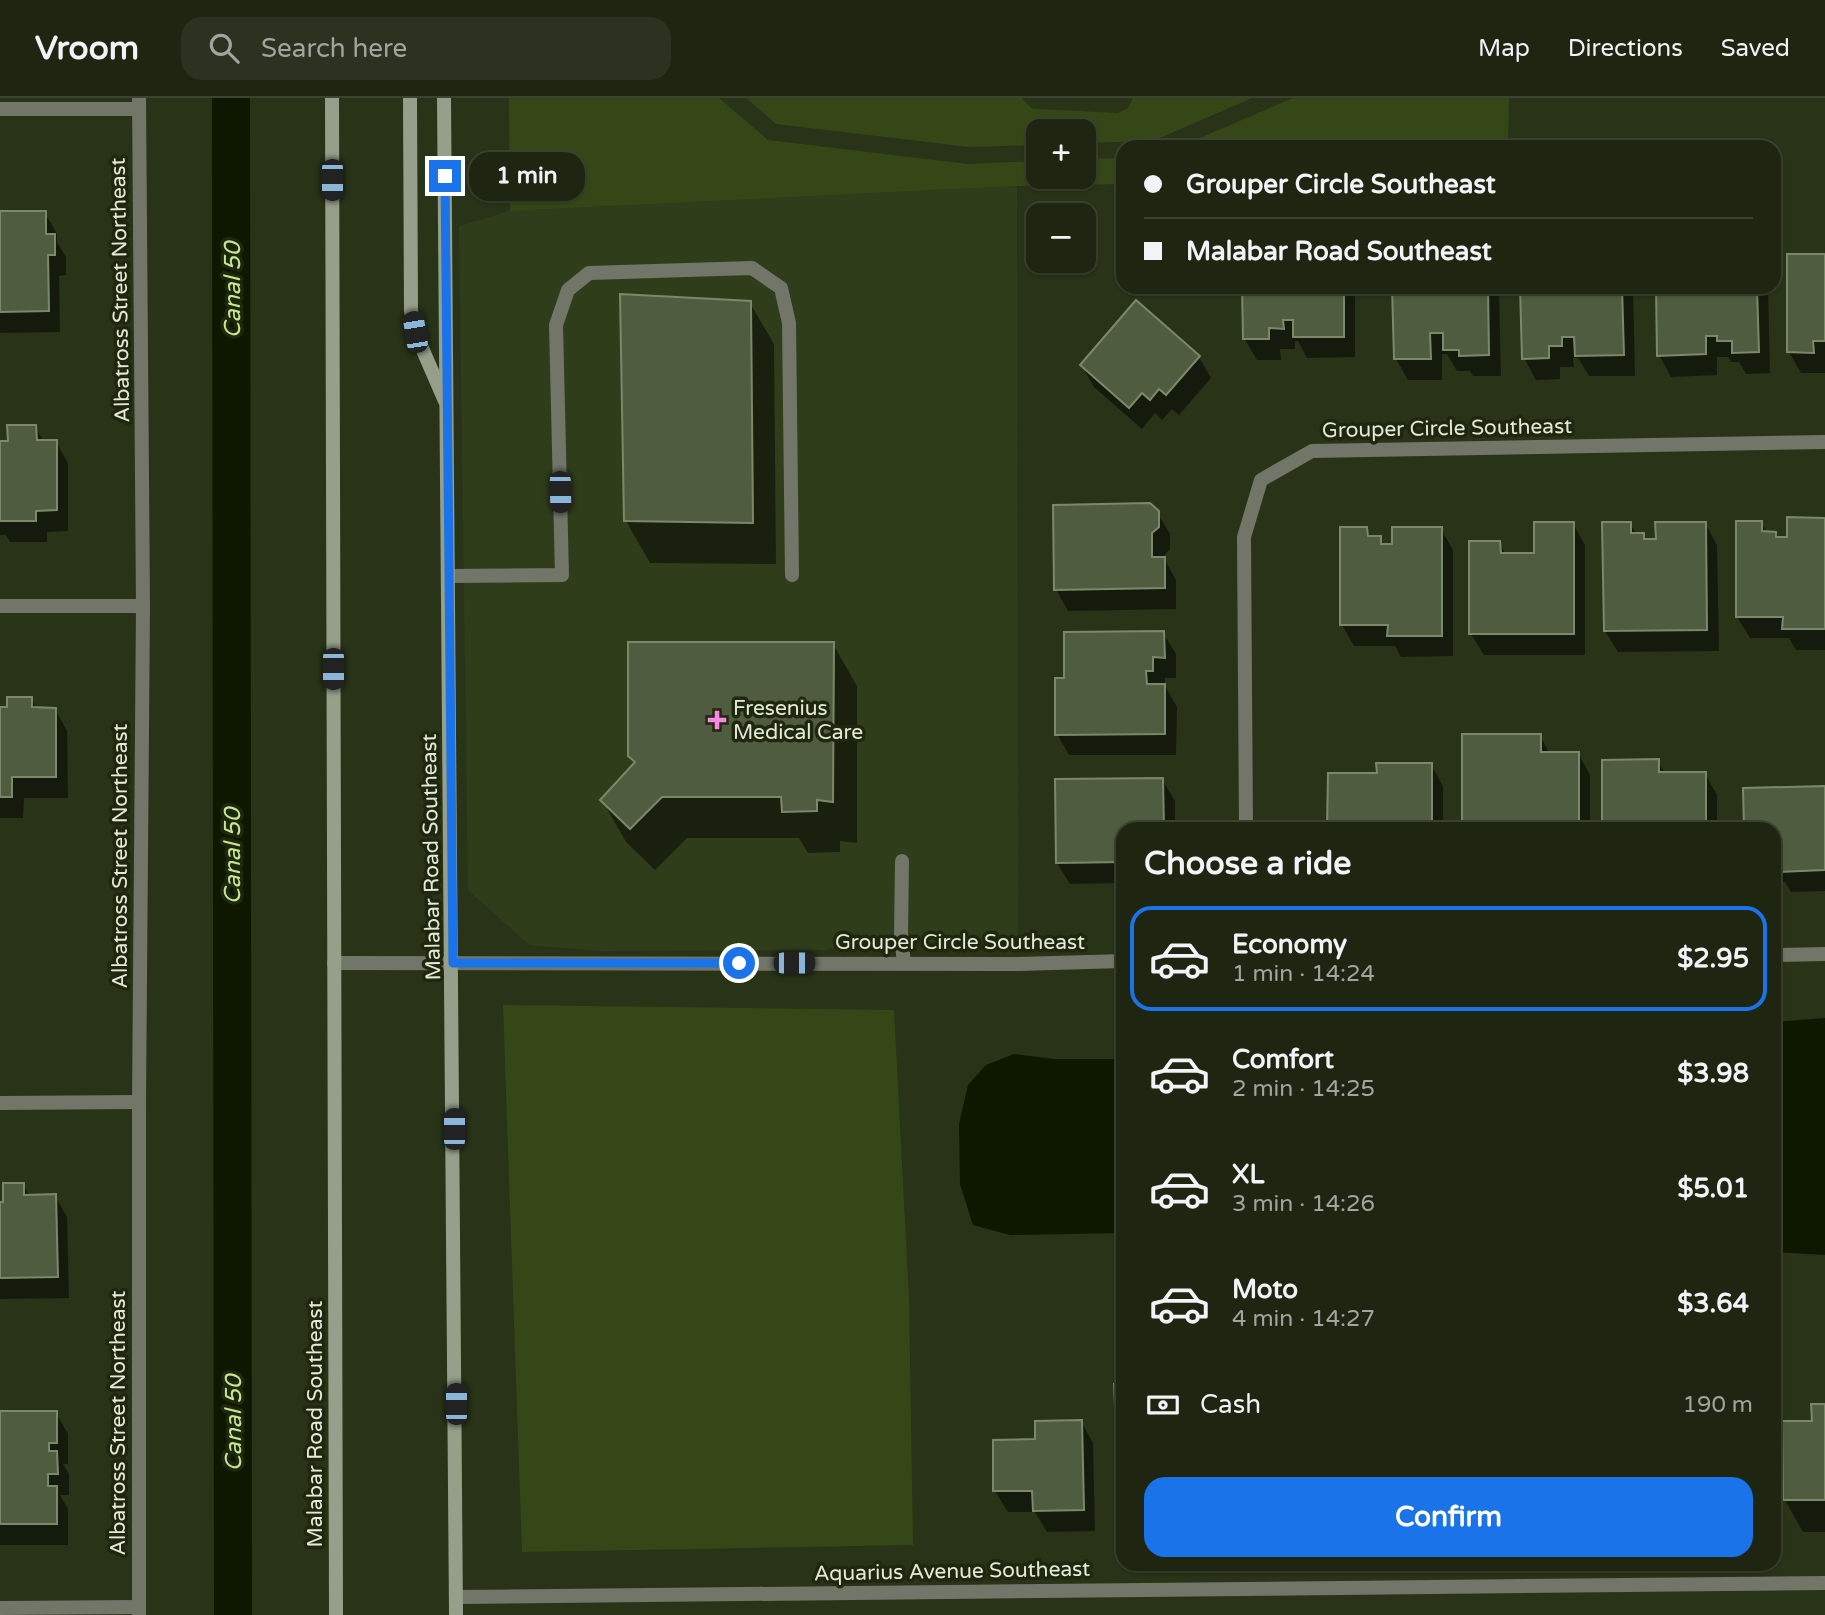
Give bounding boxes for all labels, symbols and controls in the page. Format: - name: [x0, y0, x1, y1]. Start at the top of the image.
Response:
- search box: [181, 17, 671, 80]
- text: Vroom: [35, 29, 139, 68]
- icon: search: [205, 29, 243, 67]
- text: Search here: [261, 33, 407, 64]
- text: Map: [1478, 34, 1530, 63]
- text: Directions: [1568, 34, 1683, 63]
- text: Saved: [1721, 34, 1790, 63]
- map controls: [1026, 119, 1096, 273]
- button: +: [1026, 119, 1096, 189]
- callout: 1 min: [470, 152, 585, 200]
- street label: Albatross Street Northeast: [106, 157, 135, 423]
- car: [322, 159, 343, 201]
- route end: [429, 160, 461, 192]
- text: 1 min: [496, 162, 558, 190]
- text: Grouper Circle Southeast: [1186, 169, 1496, 200]
- button: −: [1026, 203, 1096, 273]
- text: Malabar Road Southeast: [1186, 236, 1492, 267]
- water label: Canal 50: [219, 239, 247, 338]
- car: [402, 310, 429, 354]
- street label: Grouper Circle Southeast: [1322, 414, 1572, 443]
- car: [550, 471, 571, 513]
- car: [323, 648, 344, 690]
- place label: Fresenius Medical Care: [733, 696, 863, 745]
- marker: Fresenius Medical Care: [707, 710, 727, 730]
- street label: Albatross Street Northeast: [108, 723, 133, 989]
- street label: Malabar Road Southeast: [417, 733, 446, 981]
- water label: Canal 50: [219, 805, 247, 904]
- text: Choose a ride: [1144, 845, 1351, 883]
- icon: car: [1148, 927, 1211, 990]
- text: Economy: [1232, 929, 1347, 960]
- street label: Grouper Circle Southeast: [835, 930, 1085, 955]
- text: $2.95: [1677, 943, 1749, 974]
- route start: [723, 947, 755, 979]
- car: [774, 953, 816, 974]
- text: 1 min · 14:24: [1232, 960, 1375, 988]
- icon: car: [1148, 1042, 1211, 1105]
- text: Comfort: [1232, 1044, 1334, 1075]
- text: $3.98: [1677, 1058, 1749, 1089]
- text: 2 min · 14:25: [1232, 1075, 1375, 1103]
- car: [444, 1108, 465, 1150]
- icon: car: [1148, 1157, 1211, 1220]
- text: XL: [1232, 1159, 1264, 1190]
- text: $5.01: [1677, 1173, 1749, 1204]
- text: 3 min · 14:26: [1232, 1190, 1375, 1218]
- icon: car: [1148, 1272, 1211, 1335]
- text: Moto: [1232, 1274, 1298, 1305]
- text: $3.64: [1677, 1288, 1749, 1319]
- street label: Albatross Street Northeast: [106, 1290, 131, 1556]
- street label: Malabar Road Southeast: [303, 1301, 328, 1547]
- text: 4 min · 14:27: [1232, 1305, 1375, 1333]
- water label: Canal 50: [220, 1372, 248, 1471]
- car: [446, 1383, 467, 1425]
- icon: cash: [1144, 1386, 1182, 1424]
- text: Cash: [1200, 1389, 1261, 1420]
- text: 190 m: [1683, 1391, 1753, 1419]
- button: Confirm: [1144, 1477, 1753, 1557]
- street label: Aquarius Avenue Southeast: [814, 1557, 1090, 1586]

